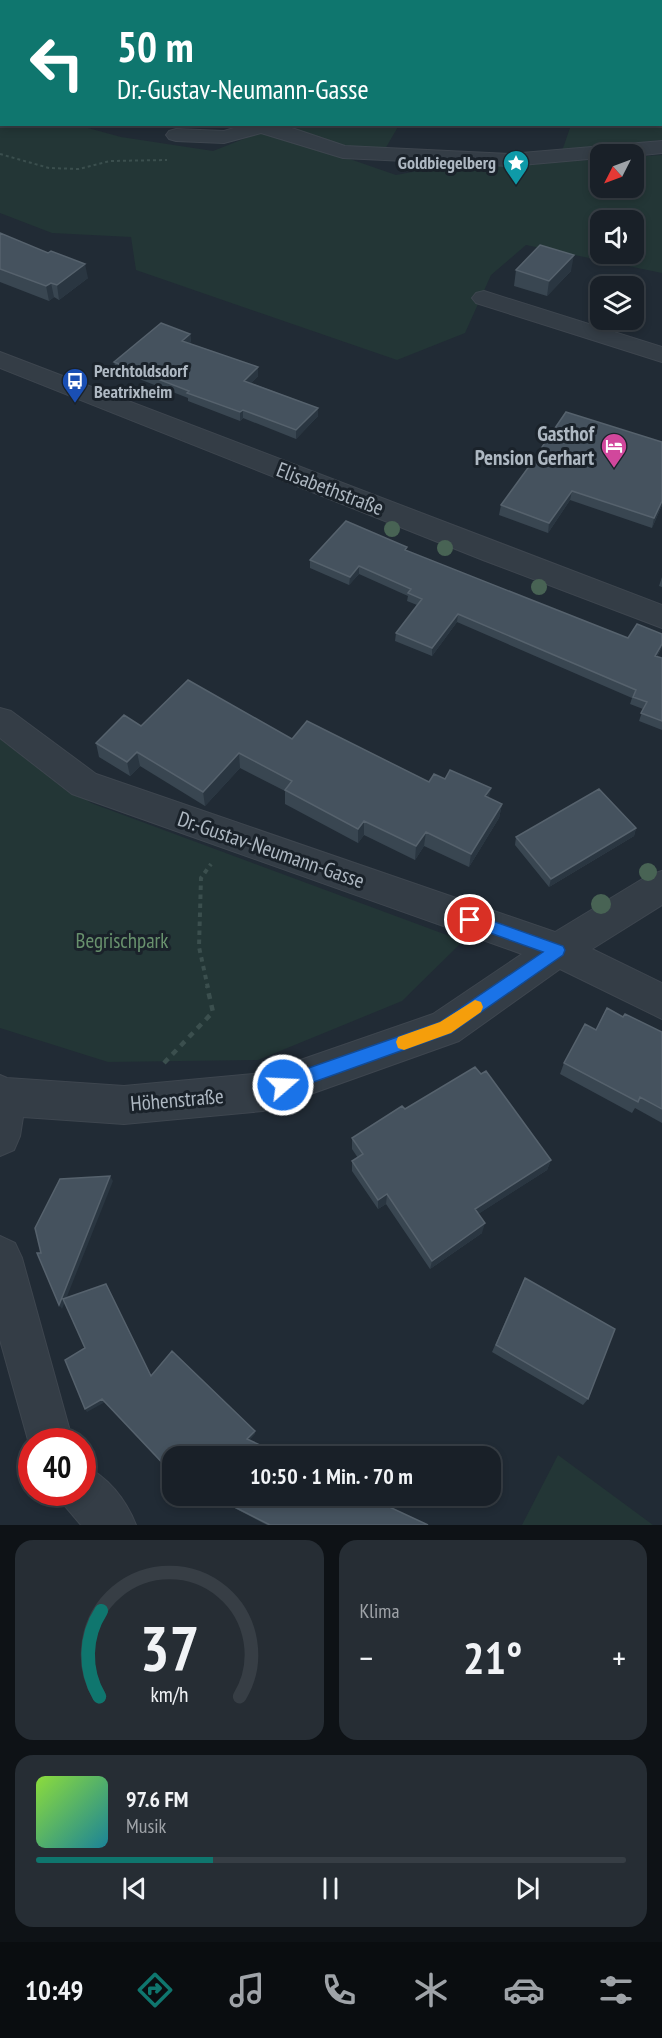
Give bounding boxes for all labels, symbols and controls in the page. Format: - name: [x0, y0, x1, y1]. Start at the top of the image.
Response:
- text: 50 m: [117, 19, 194, 74]
- icon: left: [18, 24, 96, 102]
- text: Dr.-Gustav-Neumann-Gasse: [117, 72, 369, 106]
- north arrow: [590, 144, 644, 198]
- map controls: [590, 144, 644, 330]
- place icon: Goldbiegelberg: [501, 148, 531, 186]
- place label: Goldbiegelberg: [398, 151, 496, 174]
- button: sound: [590, 210, 644, 264]
- button: layers: [590, 276, 644, 330]
- place label: Perchtoldsdorf Beatrixheim: [94, 359, 189, 403]
- bus stop icon: Perchtoldsdorf Beatrixheim: [60, 366, 90, 404]
- place label: Gasthof Pension Gerhart: [475, 420, 595, 471]
- hotel icon: Gasthof Pension Gerhart: [599, 431, 629, 469]
- street label: Elisabethstraße: [273, 456, 388, 521]
- street label: Dr.-Gustav-Neumann-Gasse: [174, 805, 368, 894]
- pin: [444, 894, 495, 945]
- icon: arrive: [453, 903, 486, 936]
- park label: Begrischpark: [75, 927, 169, 954]
- position arrow: [251, 1053, 315, 1117]
- street label: Höhenstraße: [129, 1082, 225, 1117]
- speed limit sign: 40: [18, 1428, 96, 1506]
- text: 10:50 · 1 Min. · 70 m: [250, 1462, 413, 1490]
- text: Klima: [360, 1598, 399, 1624]
- text: 37: [139, 1607, 199, 1688]
- text: 21°: [463, 1628, 522, 1686]
- text: −: [360, 1636, 373, 1679]
- text: +: [612, 1636, 626, 1679]
- text: km/h: [150, 1680, 188, 1708]
- text: 97.6 FM: [126, 1785, 188, 1813]
- text: Musik: [126, 1813, 166, 1839]
- icon: previous: [118, 1872, 151, 1905]
- icon: pause: [314, 1872, 347, 1905]
- icon: next: [511, 1872, 544, 1905]
- icon: directions: [134, 1969, 176, 2011]
- icon: music: [226, 1969, 268, 2011]
- icon: phone: [318, 1969, 360, 2011]
- icon: climate: [410, 1969, 452, 2011]
- icon: car: [503, 1969, 545, 2011]
- icon: filters: [595, 1969, 637, 2011]
- text: 10:49: [25, 1973, 84, 2007]

